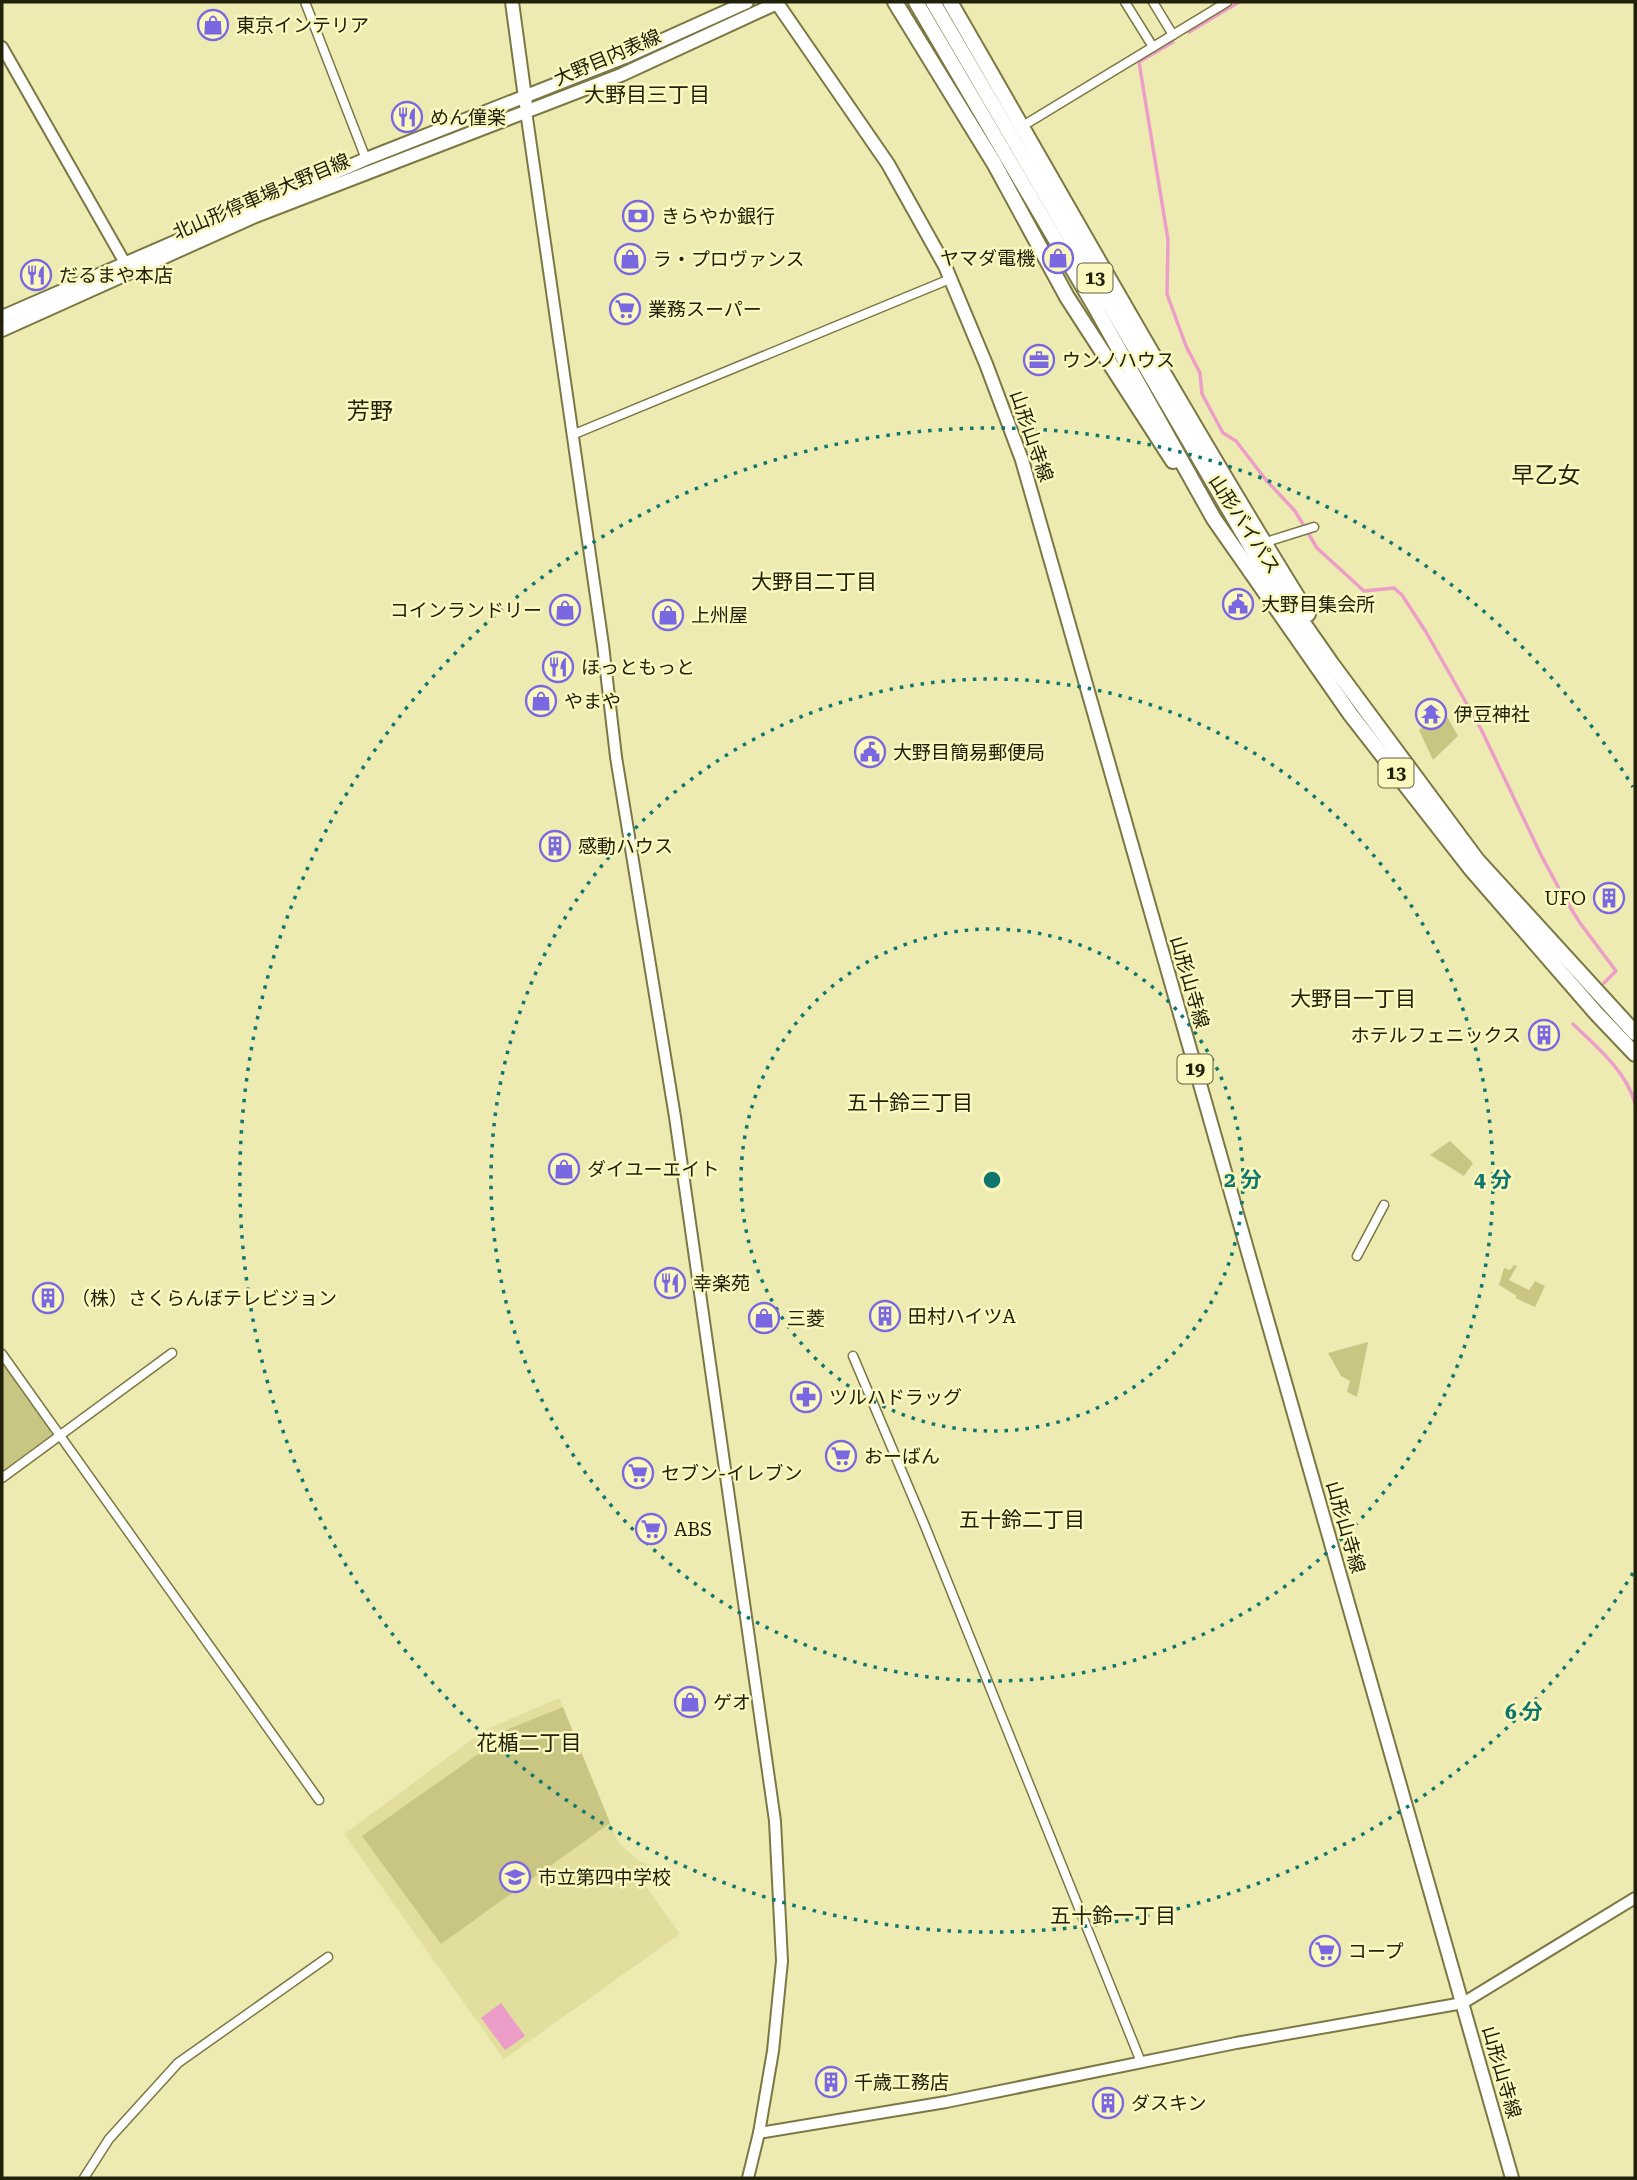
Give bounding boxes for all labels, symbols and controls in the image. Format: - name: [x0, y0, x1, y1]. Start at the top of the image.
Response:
- shop icon: 東京インテリア: [196, 8, 230, 42]
- place label: 東京インテリア: [236, 14, 369, 37]
- street label: 大野目内表線: [550, 25, 664, 90]
- district label: 大野目三丁目: [584, 83, 710, 107]
- restaurant icon: めん僮楽: [390, 100, 424, 134]
- place label: めん僮楽: [430, 106, 506, 129]
- street label: 北山形停車場大野目線: [169, 149, 353, 244]
- bank icon: きらやか銀行: [621, 199, 655, 233]
- place label: きらやか銀行: [661, 205, 775, 228]
- shop icon: ヤマダ電機: [1041, 241, 1075, 275]
- shop icon: ラ・プロヴァンス: [613, 242, 647, 276]
- place label: ヤマダ電機: [940, 247, 1035, 270]
- place label: ラ・プロヴァンス: [653, 248, 805, 271]
- restaurant icon: だるまや本店: [19, 258, 53, 292]
- place label: だるまや本店: [59, 264, 173, 287]
- road number: 13: [1078, 264, 1112, 292]
- supermarket icon: 業務スーパー: [608, 292, 642, 326]
- place label: 業務スーパー: [648, 298, 762, 321]
- office icon: ウンノハウス: [1022, 343, 1056, 377]
- place label: ウンノハウス: [1062, 349, 1175, 372]
- street label: 山形山寺線: [1005, 387, 1058, 485]
- district label: 芳野: [347, 398, 393, 425]
- district label: 早乙女: [1512, 462, 1581, 489]
- street label: 山形バイパス: [1204, 470, 1285, 578]
- district label: 大野目二丁目: [751, 570, 877, 594]
- public building icon: 大野目集会所: [1221, 587, 1255, 621]
- shop icon: コインランドリー: [548, 593, 582, 627]
- place label: 大野目集会所: [1261, 593, 1375, 616]
- shop icon: 上州屋: [651, 598, 685, 632]
- place label: コインランドリー: [390, 599, 542, 622]
- place label: 上州屋: [691, 604, 748, 627]
- restaurant icon: ほっともっと: [541, 650, 575, 684]
- place label: ほっともっと: [581, 656, 695, 679]
- shop icon: やまや: [524, 684, 558, 718]
- place label: やまや: [564, 690, 621, 713]
- temple icon: 伊豆神社: [1414, 697, 1448, 731]
- place label: 伊豆神社: [1454, 703, 1530, 726]
- public building icon: 大野目簡易郵便局: [853, 735, 887, 769]
- place label: 大野目簡易郵便局: [893, 741, 1045, 764]
- road number: 13: [1378, 758, 1414, 788]
- building icon: 感動ハウス: [538, 829, 572, 863]
- place label: 感動ハウス: [578, 835, 673, 858]
- building icon: UFO: [1592, 881, 1626, 915]
- place label: UFO: [1544, 887, 1586, 910]
- street label: 山形山寺線: [1165, 933, 1214, 1031]
- district label: 大野目一丁目: [1290, 987, 1416, 1011]
- building icon: ホテルフェニックス: [1527, 1018, 1561, 1052]
- place label: ホテルフェニックス: [1351, 1024, 1521, 1047]
- road number: 19: [1178, 1054, 1212, 1084]
- district label: 五十鈴三丁目: [847, 1091, 973, 1115]
- shop icon: ダイユーエイト: [547, 1152, 581, 1186]
- place label: ダイユーエイト: [587, 1158, 720, 1181]
- centre of rings: [980, 1168, 1004, 1192]
- text: 2 分: [1224, 1168, 1262, 1192]
- text: 4 分: [1474, 1168, 1512, 1192]
- restaurant icon: 幸楽苑: [653, 1266, 687, 1300]
- place label: 幸楽苑: [693, 1272, 750, 1295]
- building icon: （株）さくらんぼテレビジョン: [31, 1281, 65, 1315]
- place label: （株）さくらんぼテレビジョン: [71, 1287, 337, 1310]
- building icon: 田村ハイツA: [868, 1299, 902, 1333]
- shop icon: 三菱: [747, 1301, 781, 1335]
- place label: 田村ハイツA: [908, 1305, 1017, 1328]
- place label: 三菱: [787, 1307, 825, 1330]
- pharmacy icon: ツルハドラッグ: [789, 1380, 823, 1414]
- place label: ツルハドラッグ: [829, 1386, 962, 1409]
- supermarket icon: おーばん: [824, 1439, 858, 1473]
- place label: おーばん: [864, 1445, 940, 1468]
- supermarket icon: セブン-イレブン: [621, 1456, 655, 1490]
- place label: セブン-イレブン: [661, 1462, 802, 1485]
- street label: 山形山寺線: [1321, 1478, 1370, 1576]
- district label: 五十鈴二丁目: [959, 1508, 1085, 1532]
- supermarket icon: ABS: [634, 1512, 668, 1546]
- place label: ABS: [674, 1518, 712, 1541]
- shop icon: ゲオ: [673, 1685, 707, 1719]
- place label: ゲオ: [713, 1691, 751, 1714]
- text: 6 分: [1505, 1700, 1543, 1724]
- district label: 花楯二丁目: [477, 1731, 582, 1755]
- school or university icon: 市立第四中学校: [498, 1860, 532, 1894]
- place label: 市立第四中学校: [538, 1866, 671, 1889]
- district label: 五十鈴一丁目: [1050, 1904, 1176, 1928]
- supermarket icon: コープ: [1308, 1934, 1342, 1968]
- place label: コープ: [1348, 1940, 1404, 1963]
- street label: 山形山寺線: [1477, 2023, 1526, 2121]
- building icon: 千歳工務店: [814, 2065, 848, 2099]
- place label: 千歳工務店: [854, 2071, 949, 2094]
- building icon: ダスキン: [1091, 2086, 1125, 2120]
- place label: ダスキン: [1131, 2092, 1206, 2115]

